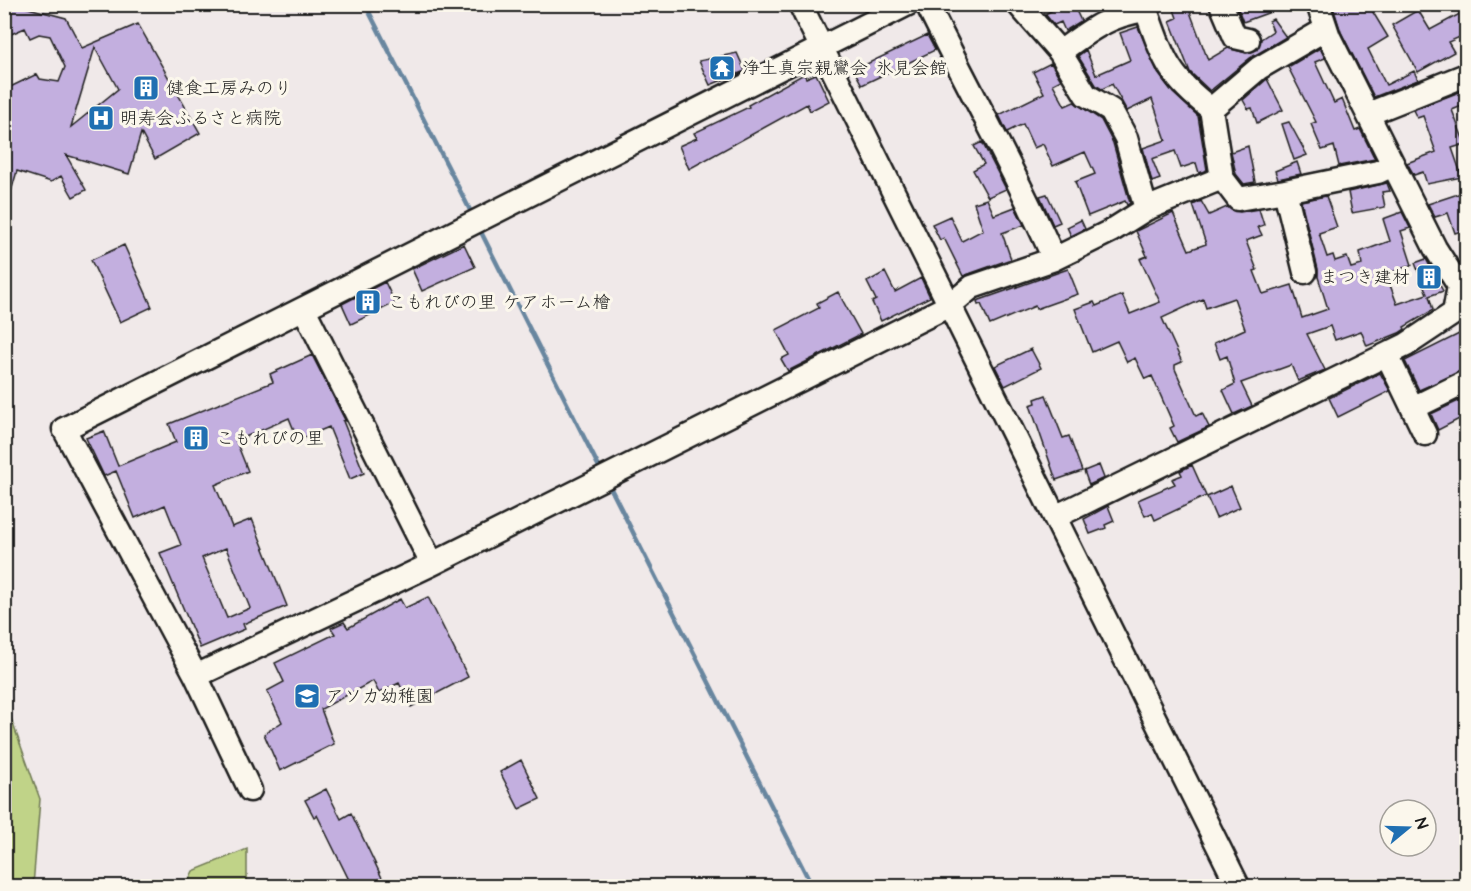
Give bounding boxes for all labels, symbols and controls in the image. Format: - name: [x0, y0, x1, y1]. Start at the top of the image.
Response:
- temple icon: 浄土真宗親鸞会 氷見会館: [707, 53, 737, 83]
- place label: 浄土真宗親鸞会 氷見会館: [742, 56, 947, 81]
- building icon: 健食工房みのり: [131, 73, 161, 103]
- place label: 健食工房みのり: [166, 76, 292, 101]
- hospital icon: 明寿会ふるさと病院: [86, 103, 116, 133]
- place label: 明寿会ふるさと病院: [120, 106, 281, 131]
- building icon: まつき建材: [1414, 262, 1444, 292]
- place label: まつき建材: [1320, 265, 1410, 290]
- building icon: こもれびの里 ケアホーム檜: [353, 287, 383, 317]
- place label: こもれびの里 ケアホーム檜: [388, 290, 611, 315]
- building icon: こもれびの里: [181, 423, 211, 453]
- place label: こもれびの里: [216, 426, 324, 451]
- school or university icon: アソカ幼稚園: [292, 681, 322, 711]
- place label: アソカ幼稚園: [326, 684, 434, 709]
- north arrow: [1378, 798, 1438, 858]
- text: N: [1409, 815, 1433, 832]

